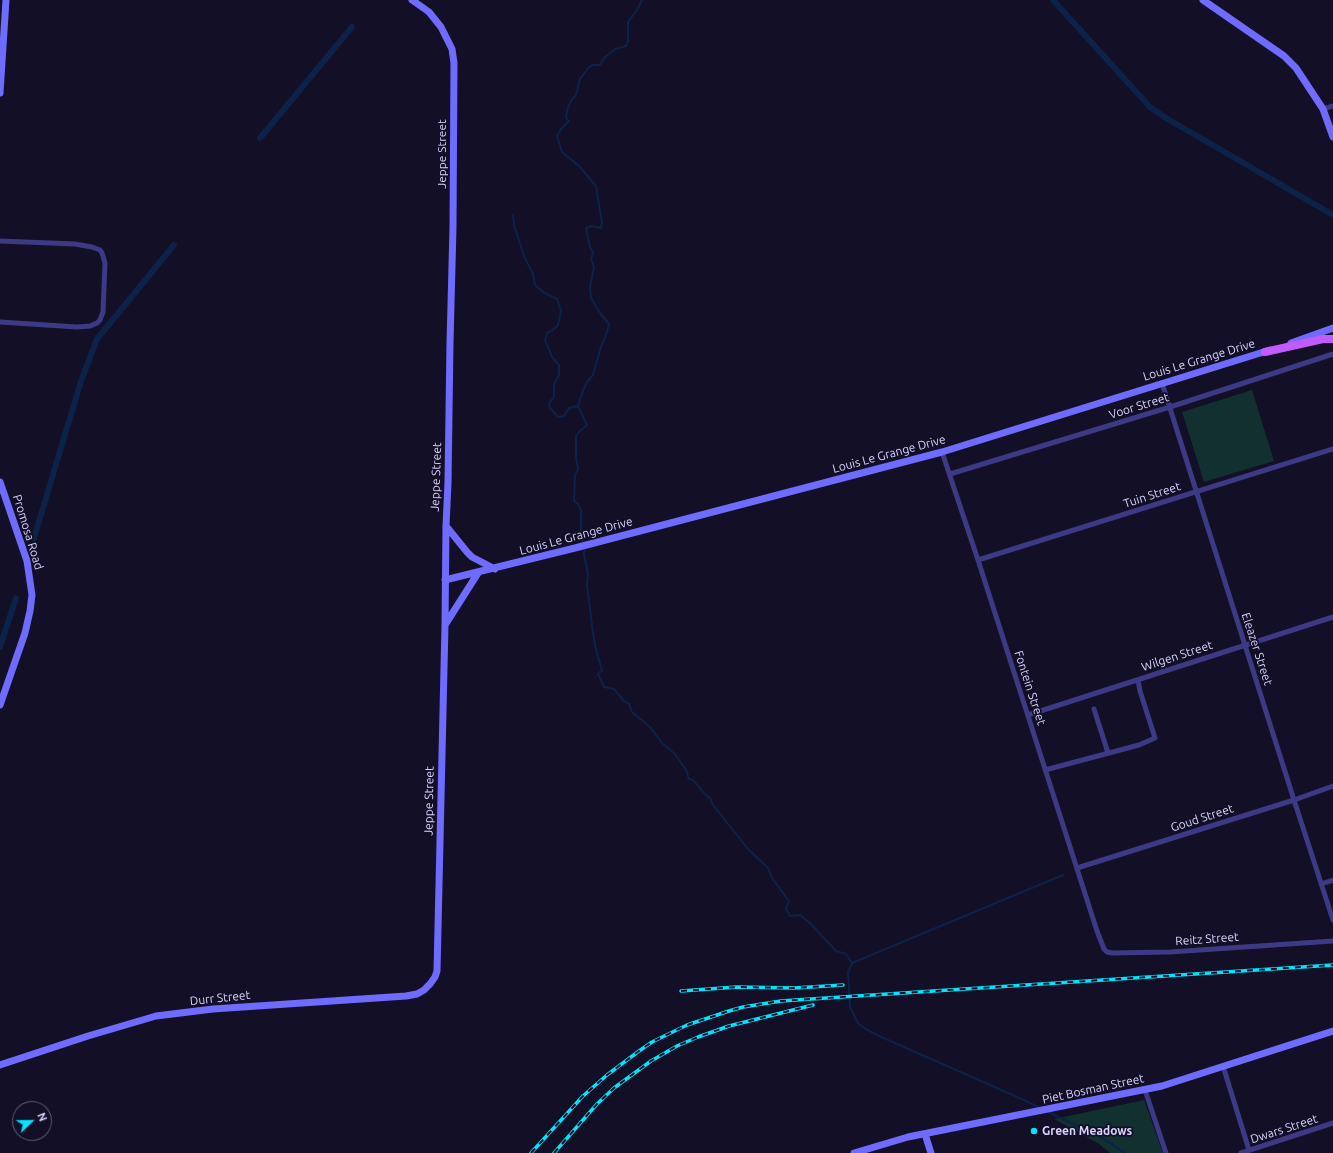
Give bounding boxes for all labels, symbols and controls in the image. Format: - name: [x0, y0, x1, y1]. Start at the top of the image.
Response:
- street label: Jeppe Street: [435, 119, 449, 189]
- street label: Louis Le Grange Drive: [1141, 336, 1257, 384]
- street label: Voor Street: [1107, 390, 1171, 422]
- street label: Louis Le Grange Drive: [831, 432, 947, 476]
- street label: Jeppe Street: [428, 442, 444, 512]
- street label: Tuin Street: [1122, 479, 1182, 511]
- street label: Promosa Road: [10, 493, 46, 571]
- street label: Louis Le Grange Drive: [518, 514, 634, 558]
- street label: Eleazer Street: [1238, 611, 1276, 687]
- street label: Wilgen Street: [1140, 638, 1214, 674]
- street label: Fontein Street: [1011, 649, 1049, 727]
- street label: Jeppe Street: [421, 766, 437, 836]
- street label: Goud Street: [1169, 801, 1235, 835]
- street label: Reitz Street: [1175, 930, 1239, 948]
- street label: Durr Street: [189, 988, 251, 1008]
- street label: Piet Bosman Street: [1041, 1071, 1145, 1107]
- north arrow: [12, 1101, 52, 1141]
- text: N: [35, 1111, 49, 1123]
- street label: Dwars Street: [1249, 1111, 1319, 1147]
- place label: Green Meadows: [1042, 1124, 1132, 1138]
- marker: Green Meadows: [1029, 1126, 1039, 1136]

